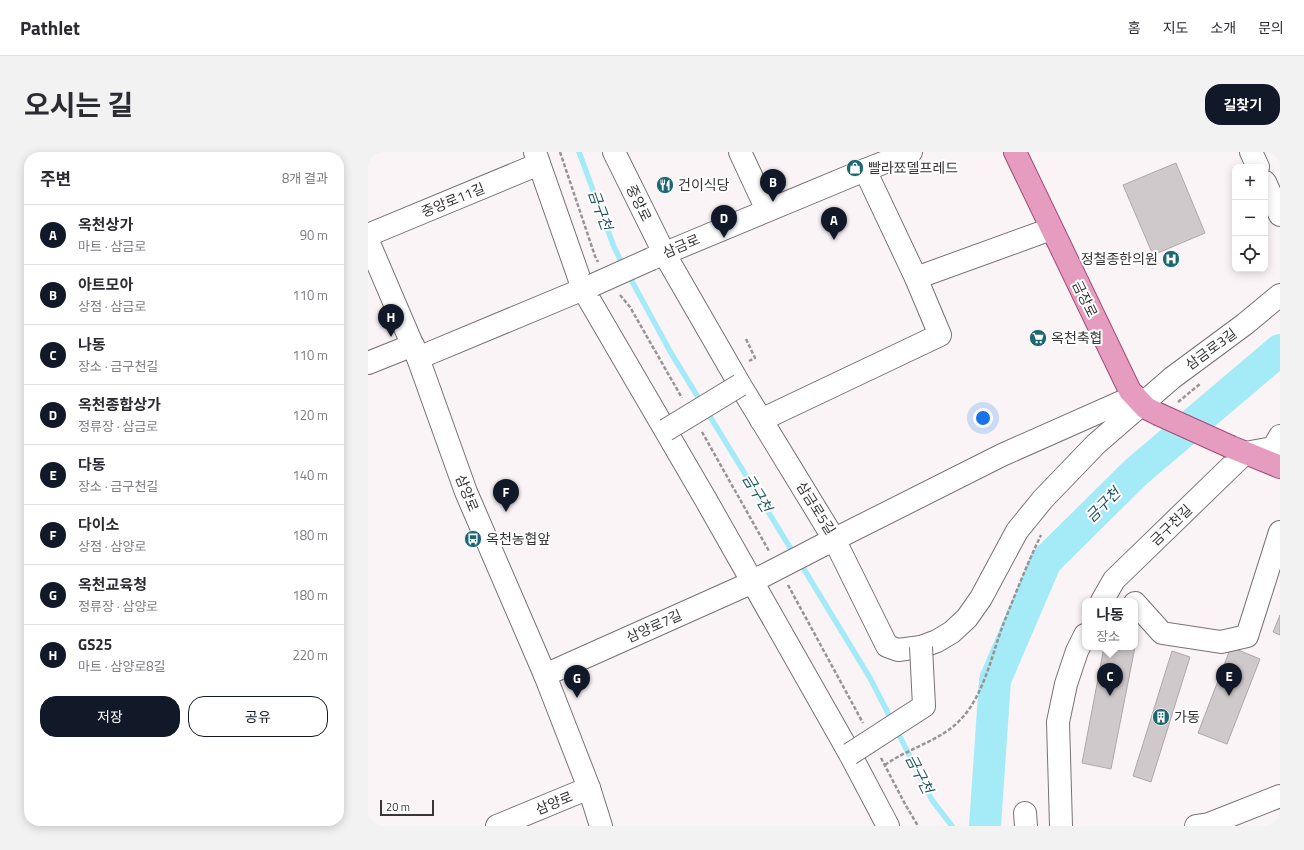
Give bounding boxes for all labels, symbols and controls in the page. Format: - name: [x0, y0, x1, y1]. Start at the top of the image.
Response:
- text: Pathlet: [20, 13, 80, 42]
- text: 홈: [1128, 17, 1141, 38]
- text: 지도: [1163, 17, 1188, 38]
- text: 소개: [1210, 17, 1236, 38]
- text: 문의: [1258, 17, 1284, 38]
- text: 오시는 길: [24, 83, 133, 126]
- button: 길찾기: [1205, 84, 1280, 125]
- place label: 빨라쬬델프레드: [868, 157, 958, 178]
- shop icon: 빨라쬬델프레드: [845, 158, 865, 178]
- map controls: [1232, 164, 1268, 272]
- button: +: [1232, 164, 1268, 200]
- text: 주변: [40, 166, 71, 192]
- text: 8개 결과: [282, 168, 328, 188]
- pin: B: [760, 169, 786, 202]
- place label: 건이식당: [678, 174, 730, 195]
- restaurant icon: 건이식당: [655, 175, 675, 195]
- street label: 중앙로11길: [418, 177, 488, 222]
- street label: 중앙로: [622, 181, 657, 225]
- water label: 금구천: [583, 186, 619, 235]
- button: −: [1232, 200, 1268, 236]
- pin: D: [711, 205, 737, 238]
- pin: A: [821, 207, 847, 240]
- text: 옥천상가: [78, 213, 133, 236]
- text: A: [49, 225, 57, 245]
- text: 90 m: [300, 225, 328, 245]
- street label: 삼금로: [659, 228, 703, 263]
- text: 마트 · 삼금로: [78, 236, 146, 256]
- button: locate: [1232, 236, 1268, 272]
- place label: 정철종한의원: [1081, 248, 1158, 269]
- hospital icon: 정철종한의원: [1161, 249, 1181, 269]
- text: 아트모아: [78, 273, 133, 296]
- street label: 금장로: [1068, 277, 1103, 321]
- text: B: [49, 285, 57, 305]
- text: 110 m: [292, 285, 328, 305]
- text: 상점 · 삼금로: [78, 296, 146, 316]
- pin: H: [378, 304, 404, 337]
- street label: 삼금로3길: [1181, 323, 1241, 375]
- place label: 옥천축협: [1051, 327, 1103, 348]
- supermarket icon: 옥천축협: [1028, 328, 1048, 348]
- text: 나동: [78, 333, 106, 356]
- text: C: [49, 345, 57, 365]
- text: 110 m: [292, 345, 328, 365]
- text: 장소 · 금구천길: [78, 356, 158, 376]
- text: 옥천종합상가: [78, 393, 161, 416]
- text: D: [49, 405, 57, 425]
- text: 120 m: [292, 405, 328, 425]
- your location: [973, 408, 993, 428]
- text: 정류장 · 삼금로: [78, 416, 158, 436]
- text: 다동: [78, 453, 106, 476]
- text: E: [49, 465, 57, 485]
- text: 140 m: [292, 465, 328, 485]
- water label: 금구천: [737, 469, 779, 518]
- street label: 삼양로: [450, 471, 484, 515]
- text: 장소 · 금구천길: [78, 476, 158, 496]
- street label: 삼금로5길: [792, 477, 841, 538]
- pin: F: [493, 479, 519, 512]
- water label: 금구천: [1080, 480, 1127, 527]
- street label: 금구천길: [1145, 499, 1196, 550]
- text: 다이소: [78, 513, 119, 536]
- text: F: [50, 525, 56, 545]
- text: 180 m: [292, 525, 328, 545]
- place label: 옥천농협앞: [486, 528, 551, 549]
- bus stop icon: 옥천농협앞: [463, 529, 483, 549]
- text: 상점 · 삼양로: [78, 536, 146, 556]
- text: 옥천교육청: [78, 573, 147, 596]
- text: G: [49, 585, 57, 605]
- text: 180 m: [292, 585, 328, 605]
- text: 정류장 · 삼양로: [78, 596, 158, 616]
- popup: [1082, 598, 1138, 650]
- text: 나동: [1096, 603, 1124, 626]
- street label: 삼양로7길: [622, 604, 685, 647]
- text: 장소: [1096, 626, 1120, 646]
- text: GS25: [78, 633, 112, 656]
- text: H: [49, 645, 57, 665]
- text: 220 m: [292, 645, 328, 665]
- text: 마트 · 삼양로8길: [78, 656, 166, 676]
- pin: C: [1097, 663, 1123, 696]
- pin: E: [1216, 663, 1242, 696]
- pin: G: [564, 665, 590, 698]
- button: 저장: [40, 696, 180, 737]
- button: 공유: [188, 696, 328, 737]
- place label: 가동: [1174, 706, 1200, 727]
- building icon: 가동: [1151, 707, 1171, 727]
- water label: 금구천: [900, 750, 940, 799]
- street label: 삼양로: [532, 786, 576, 820]
- scale bar: [380, 798, 434, 817]
- text: 20 m: [386, 799, 410, 815]

